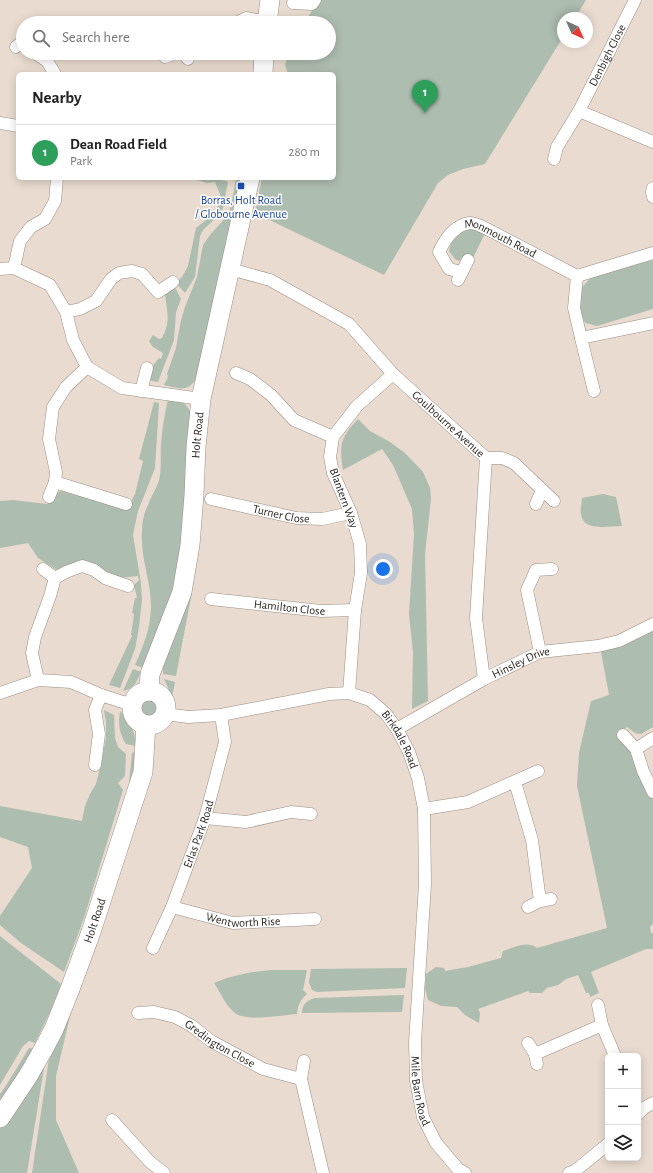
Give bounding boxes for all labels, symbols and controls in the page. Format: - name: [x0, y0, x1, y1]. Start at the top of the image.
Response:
- north arrow: [557, 12, 593, 48]
- search box: [16, 16, 336, 60]
- street label: Denbigh Close: [586, 22, 628, 88]
- icon: search: [30, 27, 52, 49]
- text: Search here: [62, 30, 130, 45]
- pin: 1: [412, 80, 438, 113]
- text: Nearby: [32, 89, 82, 106]
- text: Dean Road Field: [70, 137, 167, 152]
- text: 1: [43, 146, 47, 159]
- text: 280 m: [289, 146, 320, 159]
- text: Park: [70, 155, 92, 168]
- marker: Borras, Holt Road / Globourne Avenue: [236, 181, 246, 191]
- place label: Borras, Holt Road / Globourne Avenue: [195, 194, 287, 220]
- street label: Monmouth Road: [463, 216, 538, 260]
- street label: Goulbourne Avenue: [410, 388, 487, 459]
- street label: Holt Road: [190, 411, 206, 458]
- street label: Blantern Way: [327, 466, 360, 530]
- street label: Turner Close: [252, 503, 310, 525]
- your location: [373, 559, 393, 579]
- street label: Hamilton Close: [253, 598, 325, 617]
- street label: Hinsley Drive: [490, 645, 550, 680]
- street label: Birkdale Road: [379, 708, 420, 770]
- street label: Erlas Park Road: [181, 799, 216, 869]
- street label: Holt Road: [81, 897, 108, 945]
- street label: Wentworth Rise: [205, 910, 281, 929]
- street label: Gredington Close: [183, 1017, 257, 1070]
- map controls: [605, 1053, 641, 1161]
- button: +: [605, 1053, 641, 1089]
- street label: Mile Barn Road: [409, 1056, 432, 1128]
- button: −: [605, 1089, 641, 1125]
- button: layers: [605, 1125, 641, 1161]

